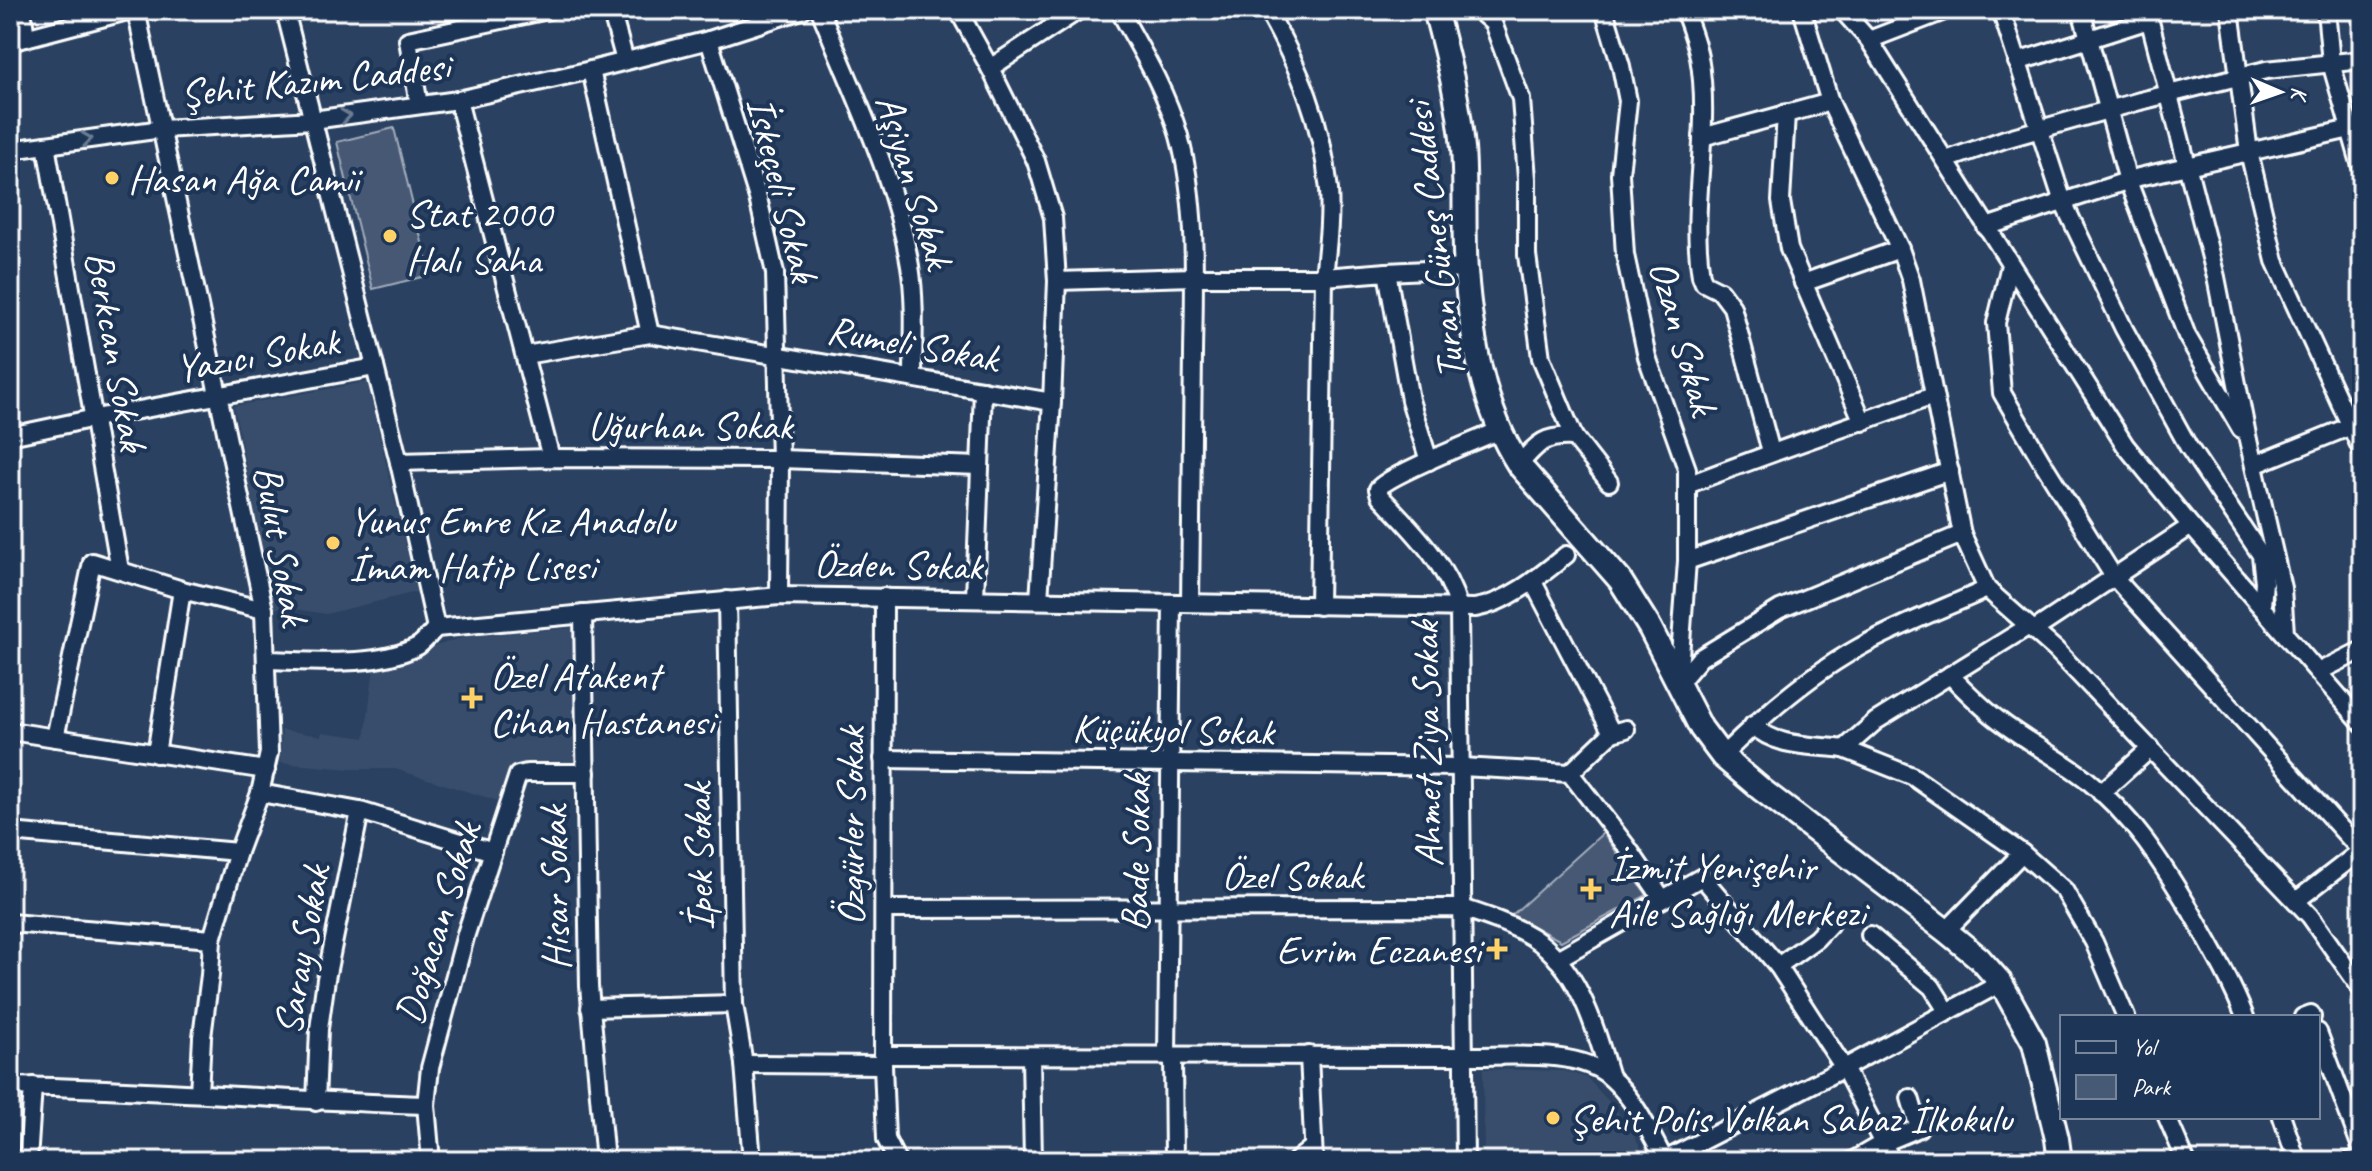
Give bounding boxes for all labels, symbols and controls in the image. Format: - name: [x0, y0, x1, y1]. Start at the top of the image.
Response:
- street label: Şehit Kazım Caddesi: [178, 41, 457, 119]
- north arrow: [2240, 52, 2320, 132]
- text: K: [2285, 87, 2313, 104]
- street label: Aşiyan Sokak: [864, 88, 965, 277]
- street label: İskeçeli Sokak: [735, 92, 830, 289]
- street label: Turan Güneş Caddesi: [1393, 95, 1477, 382]
- one-way arrow: [339, 108, 353, 125]
- one-way arrow: [80, 131, 94, 148]
- place label: Hasan Ağa Camii: [128, 154, 364, 204]
- marker: Hasan Ağa Camii: [103, 169, 121, 187]
- place label: Stat 2000 Halı Saha: [406, 189, 555, 285]
- marker: Stat 2000 Halı Saha: [381, 227, 399, 245]
- street label: Berkcan Sokak: [74, 248, 159, 457]
- street label: Ozan Sokak: [1637, 254, 1730, 423]
- street label: Rumeli Sokak: [823, 304, 1006, 384]
- street label: Yazıcı Sokak: [172, 316, 345, 394]
- street label: Uğurhan Sokak: [588, 401, 795, 451]
- street label: Bulut Sokak: [242, 462, 320, 632]
- place label: Yunus Emre Kız Anadolu İmam Hatip Lisesi: [349, 496, 677, 592]
- marker: Yunus Emre Kız Anadolu İmam Hatip Lisesi: [324, 534, 342, 552]
- street label: Özden Sokak: [814, 539, 985, 592]
- street label: Ahmet Ziya Sokak: [1400, 618, 1454, 867]
- place label: Özel Atakent Cihan Hastanesi: [490, 651, 719, 747]
- marker: Özel Atakent Cihan Hastanesi: [461, 687, 483, 709]
- street label: Küçükyol Sokak: [1072, 703, 1277, 757]
- street label: Özgürler Sokak: [826, 724, 876, 925]
- street label: Bade Sokak: [1110, 772, 1162, 932]
- street label: İpek Sokak: [673, 779, 725, 931]
- street label: Hisar Sokak: [529, 802, 581, 971]
- street label: Doğacan Sokak: [384, 814, 493, 1030]
- place label: İzmit Yenişehir Aile Sağlığı Merkezi: [1609, 842, 1870, 938]
- street label: Özel Sokak: [1221, 851, 1366, 901]
- street label: Saray Sokak: [263, 859, 342, 1038]
- marker: İzmit Yenişehir Aile Sağlığı Merkezi: [1580, 878, 1602, 900]
- place label: Evrim Eczanesi: [1277, 925, 1486, 975]
- marker: Evrim Eczanesi: [1488, 940, 1506, 958]
- legend: [2060, 1015, 2320, 1119]
- text: Yol: [2132, 1032, 2159, 1062]
- text: Park: [2132, 1072, 2172, 1102]
- place label: Şehit Polis Volkan Sabaz İlkokulu: [1569, 1094, 2014, 1144]
- marker: Şehit Polis Volkan Sabaz İlkokulu: [1544, 1109, 1562, 1127]

